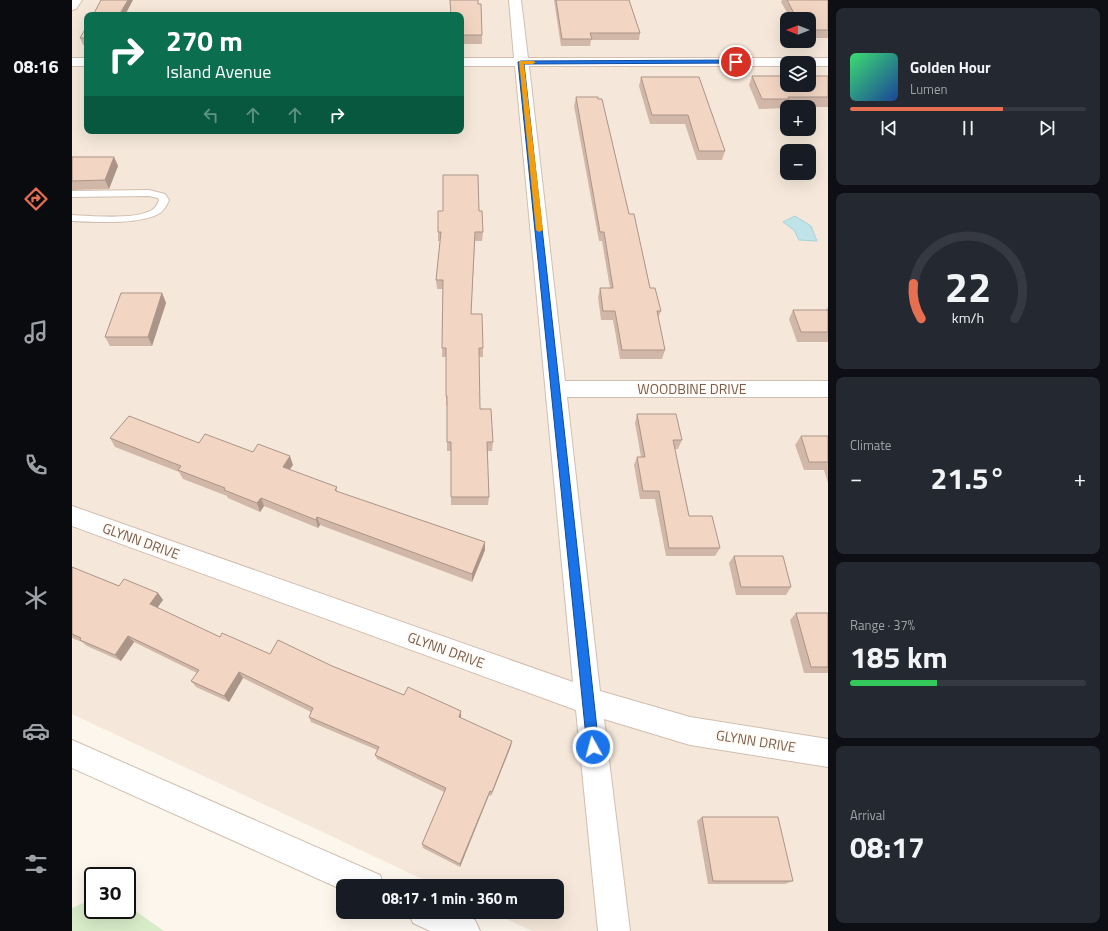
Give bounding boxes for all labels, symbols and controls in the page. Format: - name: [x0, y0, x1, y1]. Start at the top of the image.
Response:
- north arrow: [780, 12, 816, 48]
- map controls: [780, 12, 816, 180]
- text: 270 m: [166, 19, 243, 62]
- icon: right: [100, 28, 152, 80]
- pin: [719, 45, 753, 79]
- icon: arrive: [725, 51, 747, 73]
- text: 08:16: [14, 53, 58, 80]
- button: layers: [780, 56, 816, 92]
- text: Golden Hour: [910, 56, 991, 79]
- text: Island Avenue: [166, 58, 271, 85]
- text: Lumen: [910, 79, 947, 99]
- button: +: [780, 100, 816, 136]
- icon: left: [200, 104, 222, 126]
- icon: ahead: [242, 104, 264, 126]
- icon: ahead: [284, 104, 306, 126]
- icon: right: [326, 104, 348, 126]
- icon: previous: [878, 117, 900, 139]
- icon: pause: [957, 117, 979, 139]
- icon: next: [1036, 117, 1058, 139]
- button: −: [780, 144, 816, 180]
- icon: directions: [22, 185, 50, 213]
- text: 22: [945, 255, 991, 318]
- text: km/h: [952, 306, 984, 328]
- icon: music: [22, 318, 50, 346]
- street label: WOODBINE DRIVE: [637, 378, 747, 399]
- text: Climate: [850, 435, 891, 455]
- icon: phone: [22, 451, 50, 479]
- text: 21.5°: [931, 455, 1005, 501]
- text: −: [850, 461, 862, 495]
- text: +: [1074, 461, 1086, 495]
- street label: GLYNN DRIVE: [100, 517, 183, 564]
- icon: climate: [22, 584, 50, 612]
- text: Range · 37%: [850, 615, 915, 635]
- street label: GLYNN DRIVE: [405, 626, 488, 673]
- text: 185 km: [850, 634, 948, 680]
- icon: car: [22, 717, 50, 745]
- street label: GLYNN DRIVE: [715, 724, 798, 757]
- position arrow: [572, 726, 614, 768]
- text: Arrival: [850, 805, 885, 825]
- text: 08:17: [850, 824, 925, 870]
- icon: filters: [22, 850, 50, 878]
- speed limit sign: 30: [84, 867, 136, 919]
- text: 08:17 · 1 min · 360 m: [382, 887, 518, 910]

